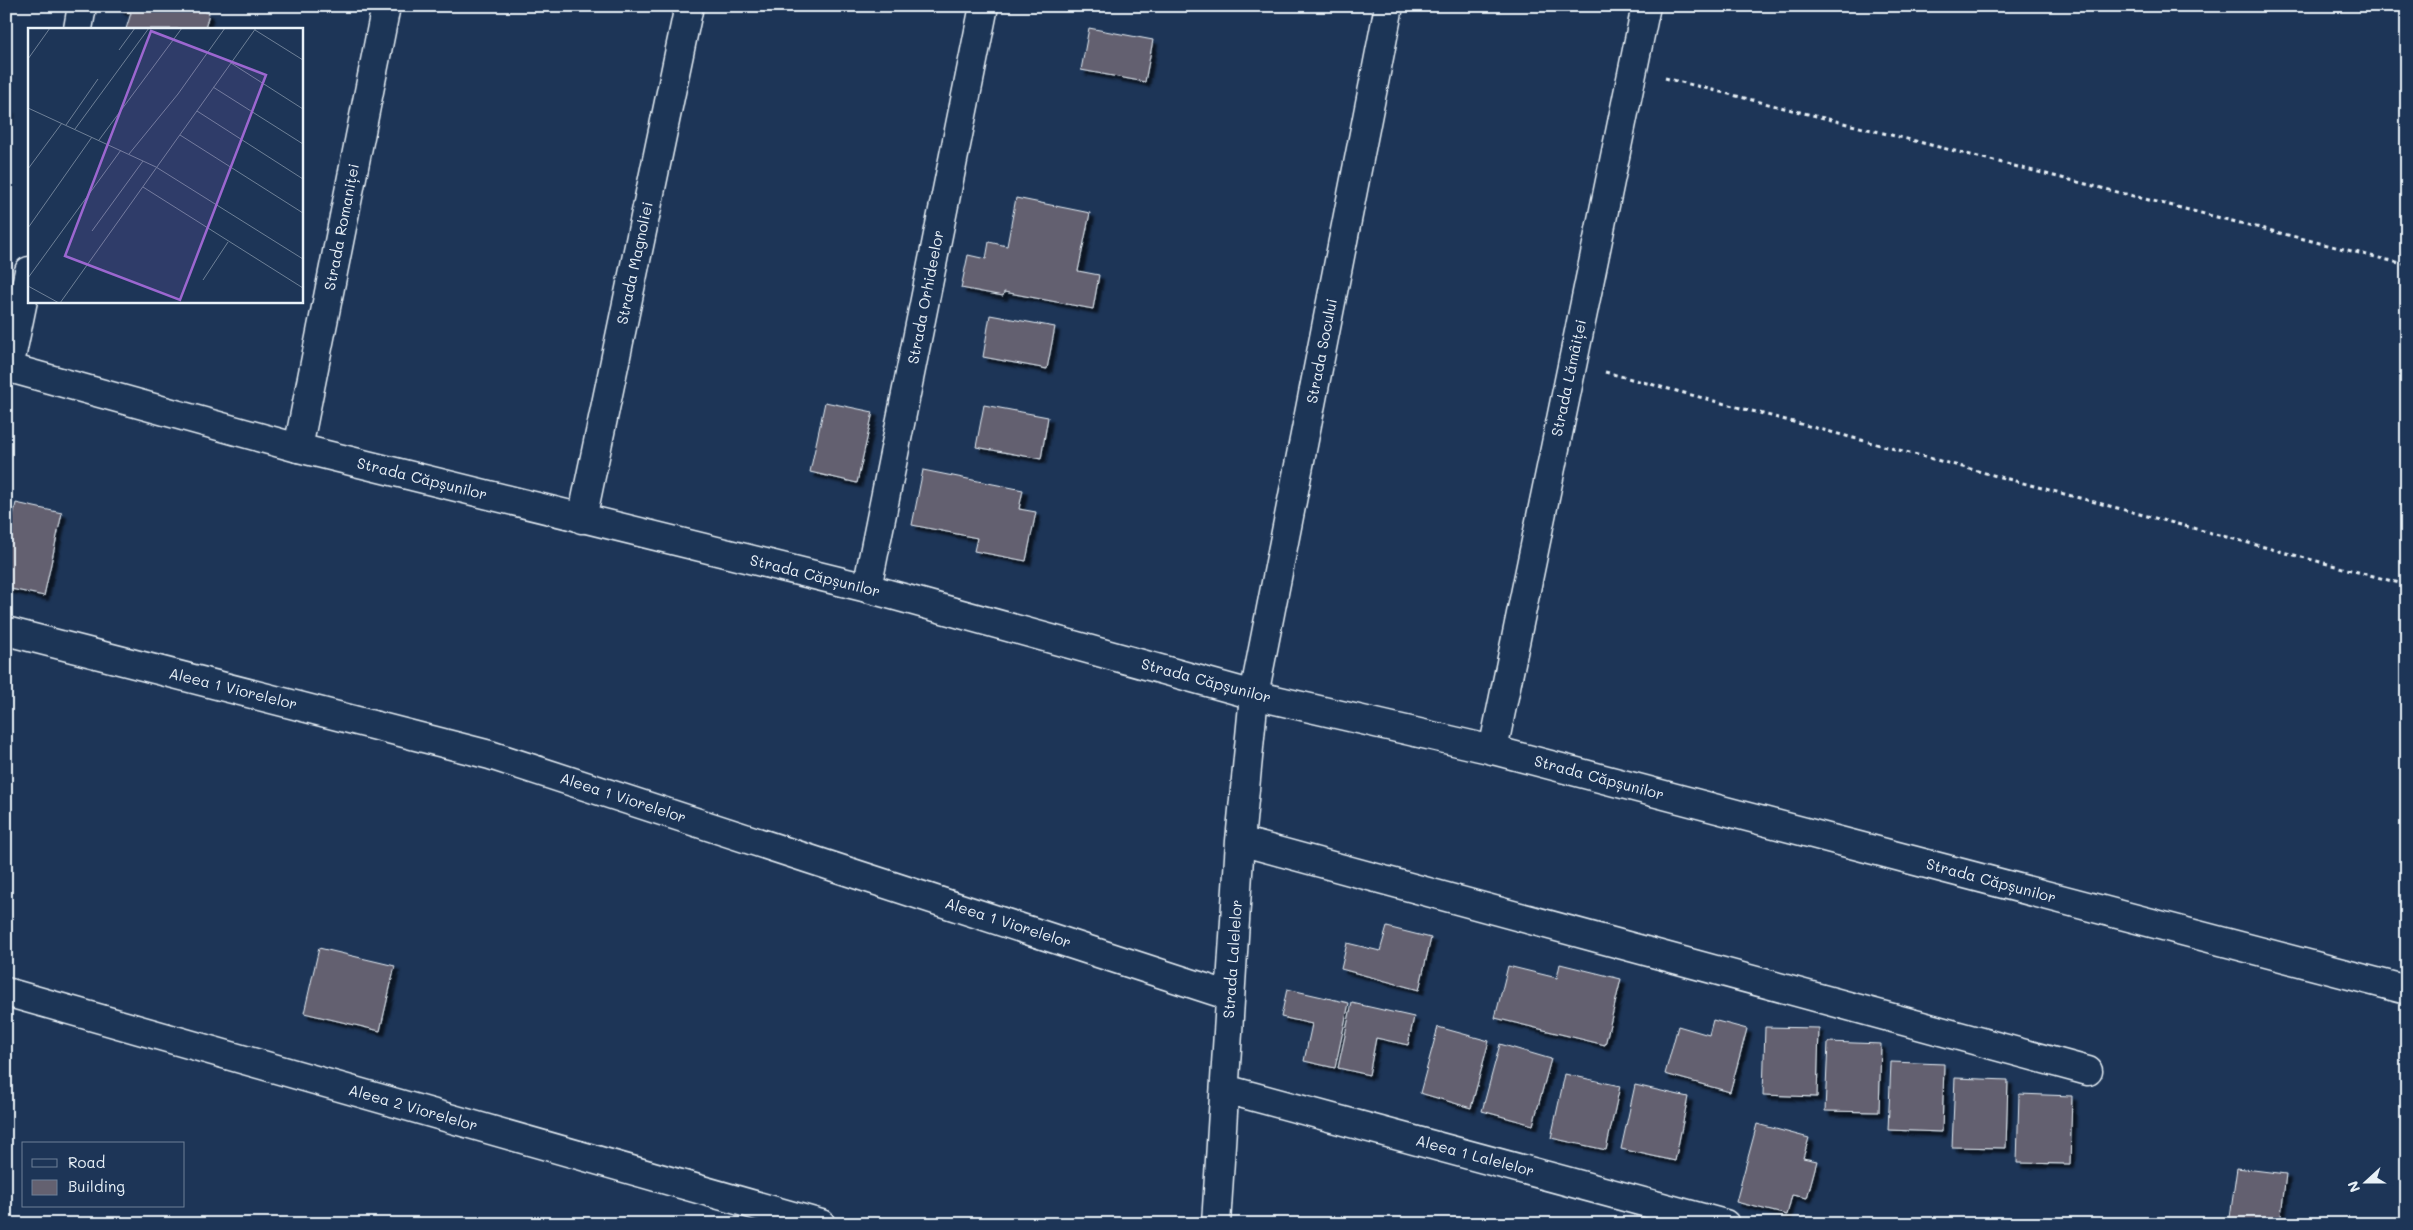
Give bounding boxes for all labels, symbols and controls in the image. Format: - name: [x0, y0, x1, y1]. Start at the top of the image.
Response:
- inset map: [28, 28, 302, 302]
- street label: Strada Romaniței: [319, 162, 364, 292]
- street label: Strada Magnoliei: [611, 200, 657, 326]
- street label: Strada Orhideelor: [902, 228, 948, 366]
- street label: Strada Socului: [1301, 297, 1341, 405]
- street label: Strada Lămâiței: [1546, 317, 1591, 438]
- street label: Strada Căpșunilor: [355, 452, 489, 505]
- street label: Strada Căpșunilor: [748, 549, 882, 602]
- street label: Strada Căpșunilor: [1139, 653, 1273, 708]
- street label: Aleea 1 Viorelelor: [167, 662, 299, 714]
- street label: Strada Căpșunilor: [1532, 750, 1666, 805]
- street label: Aleea 1 Viorelelor: [558, 767, 689, 827]
- street label: Strada Căpșunilor: [1924, 853, 2058, 908]
- street label: Aleea 1 Viorelelor: [943, 892, 1074, 952]
- street label: Strada Lalelelor: [1218, 899, 1246, 1019]
- street label: Aleea 2 Viorelelor: [346, 1079, 480, 1135]
- street label: Aleea 1 Lalelelor: [1414, 1130, 1537, 1180]
- legend: [22, 1142, 185, 1208]
- text: Road: [68, 1152, 105, 1172]
- north arrow: [2340, 1158, 2390, 1208]
- text: Building: [68, 1176, 125, 1196]
- text: N: [2343, 1178, 2364, 1195]

